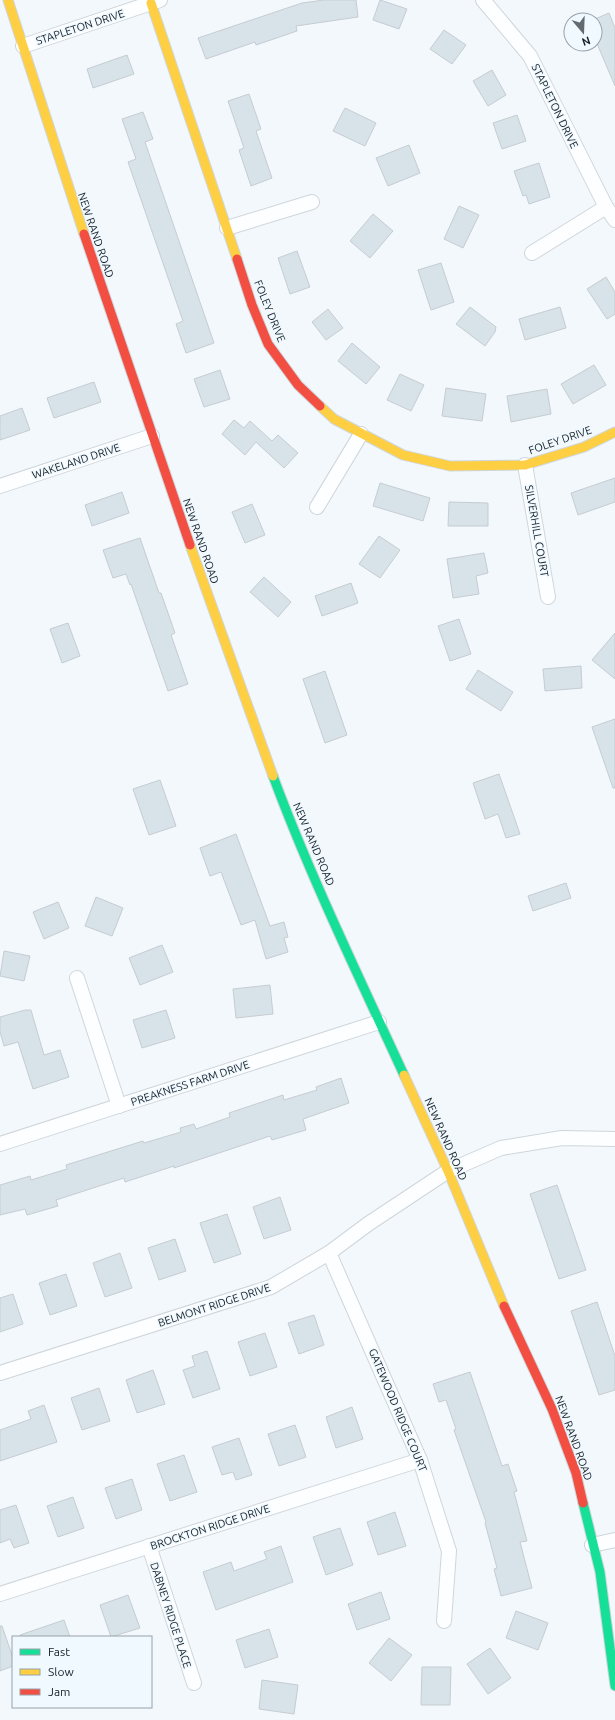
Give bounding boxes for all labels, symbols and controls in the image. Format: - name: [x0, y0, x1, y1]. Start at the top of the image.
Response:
- street label: STAPLETON DRIVE: [34, 7, 126, 47]
- north arrow: [563, 12, 603, 52]
- text: N: [580, 34, 592, 48]
- street label: STAPLETON DRIVE: [529, 62, 581, 150]
- street label: NEW RAND ROAD: [76, 191, 116, 279]
- street label: FOLEY DRIVE: [252, 278, 288, 344]
- street label: FOLEY DRIVE: [527, 424, 593, 456]
- street label: WAKELAND DRIVE: [30, 441, 122, 481]
- street label: SILVERHILL COURT: [523, 484, 551, 578]
- street label: NEW RAND ROAD: [181, 497, 221, 585]
- street label: NEW RAND ROAD: [291, 801, 337, 888]
- street label: PREAKNESS FARM DRIVE: [129, 1058, 251, 1108]
- street label: NEW RAND ROAD: [422, 1096, 470, 1182]
- street label: BELMONT RIDGE DRIVE: [156, 1281, 272, 1329]
- street label: GATEWOOD RIDGE COURT: [367, 1347, 429, 1473]
- street label: NEW RAND ROAD: [553, 1394, 595, 1482]
- street label: BROCKTON RIDGE DRIVE: [149, 1502, 271, 1552]
- street label: DABNEY RIDGE PLACE: [148, 1561, 194, 1669]
- legend: [12, 1636, 152, 1708]
- text: Fast: [48, 1645, 70, 1658]
- text: Slow: [48, 1665, 74, 1678]
- text: Jam: [48, 1685, 70, 1698]

